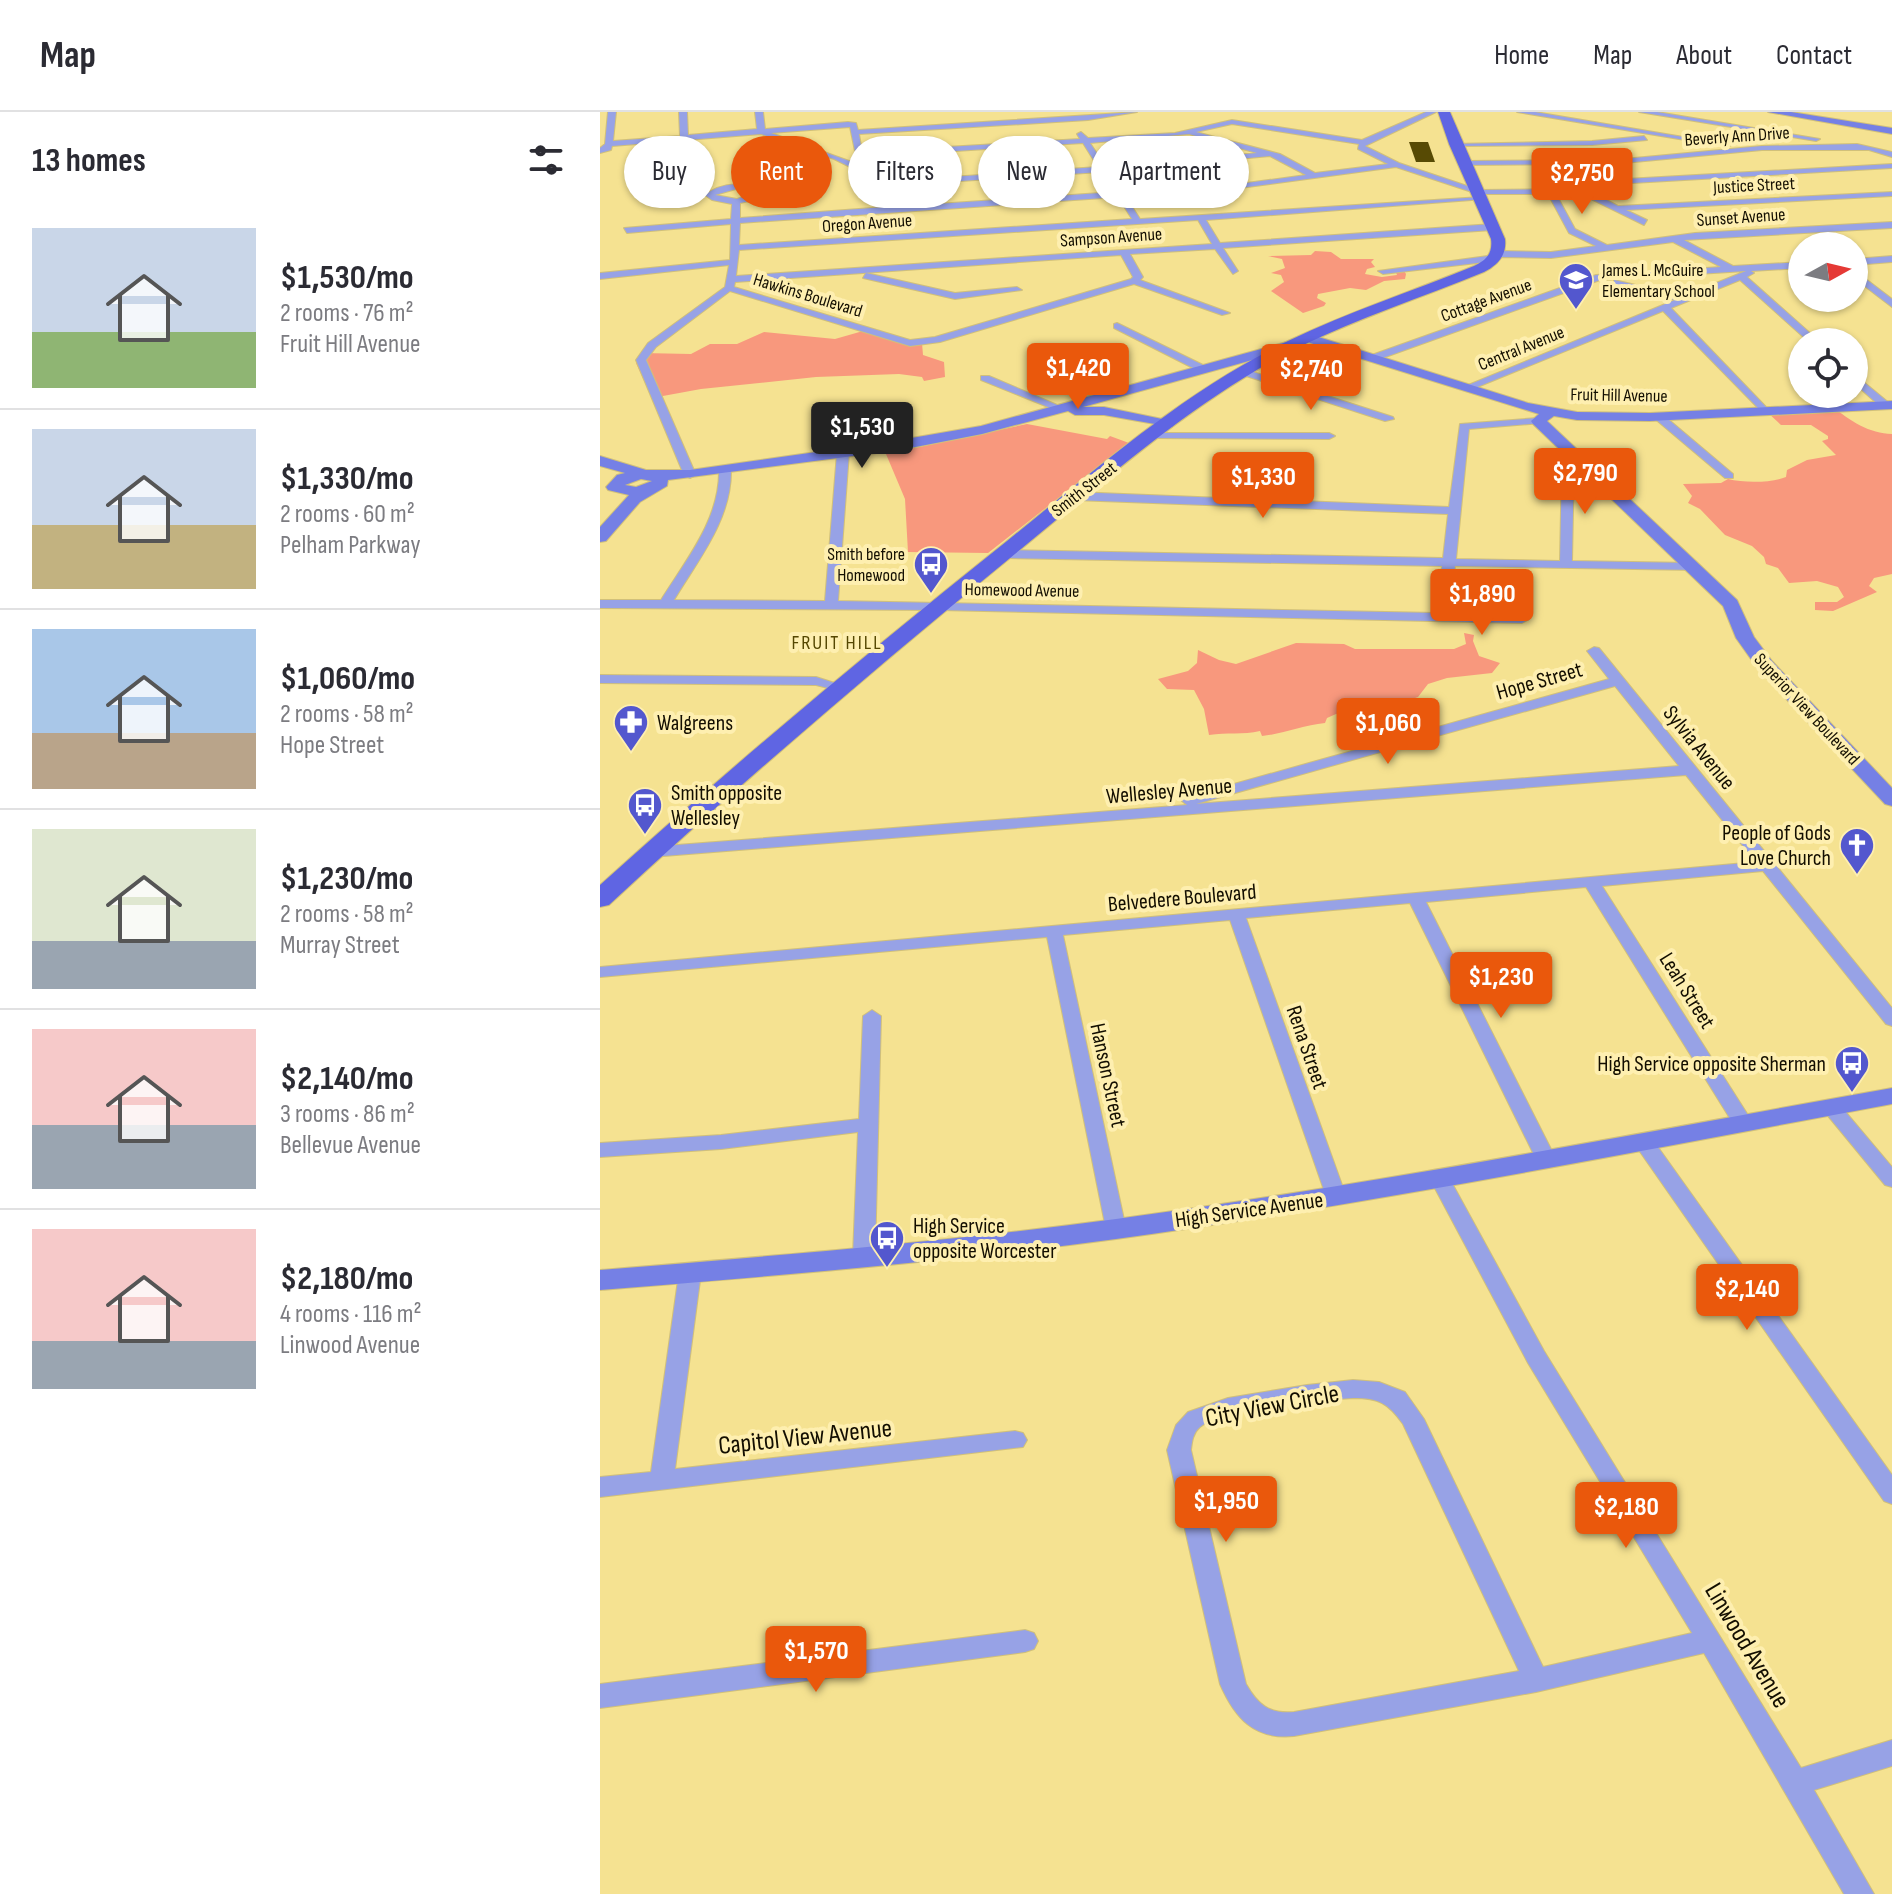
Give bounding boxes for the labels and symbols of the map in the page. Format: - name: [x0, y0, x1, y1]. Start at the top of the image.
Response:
- street label: Beverly Ann Drive: [1684, 122, 1790, 151]
- pin: $2,750: [1517, 148, 1647, 216]
- street label: Justice Street: [1712, 173, 1796, 198]
- street label: Sunset Avenue: [1696, 204, 1786, 231]
- street label: Oregon Avenue: [821, 210, 913, 237]
- street label: Sampson Avenue: [1059, 223, 1163, 252]
- north arrow: [1788, 232, 1868, 312]
- place label: James L. McGuire Elementary School: [1601, 260, 1715, 302]
- school or university icon: James L. McGuire Elementary School: [1557, 261, 1595, 311]
- street label: Hawkins Boulevard: [751, 269, 865, 322]
- street label: Cottage Avenue: [1438, 274, 1534, 327]
- street label: Central Avenue: [1475, 322, 1567, 375]
- pin: $1,420: [1013, 343, 1143, 411]
- pin: $2,740: [1246, 344, 1376, 412]
- street label: Fruit Hill Avenue: [1570, 384, 1668, 407]
- pin: $1,530: [797, 402, 927, 470]
- pin: $2,790: [1520, 448, 1650, 516]
- pin: $1,330: [1198, 452, 1328, 520]
- street label: Smith Street: [1048, 457, 1121, 521]
- place label: Smith before Homewood: [827, 544, 905, 586]
- bus stop icon: Smith before Homewood: [912, 545, 950, 595]
- pin: $1,890: [1417, 569, 1547, 637]
- street label: Homewood Avenue: [964, 579, 1080, 602]
- district label: FRUIT HILL: [791, 631, 883, 655]
- street label: Superior View Boulevard: [1750, 649, 1864, 770]
- street label: Hope Street: [1493, 656, 1586, 707]
- pin: $1,060: [1323, 698, 1453, 766]
- street label: Sylvia Avenue: [1657, 700, 1741, 795]
- pharmacy icon: Walgreens: [612, 703, 650, 753]
- place label: Walgreens: [657, 710, 733, 737]
- street label: Wellesley Avenue: [1105, 773, 1233, 810]
- place label: Smith opposite Wellesley: [671, 780, 782, 832]
- bus stop icon: Smith opposite Wellesley: [626, 786, 664, 836]
- place label: People of Gods Love Church: [1722, 820, 1831, 872]
- church icon: People of Gods Love Church: [1838, 826, 1876, 876]
- street label: Belvedere Boulevard: [1107, 879, 1257, 918]
- street label: Leah Street: [1653, 948, 1721, 1034]
- pin: $1,230: [1436, 952, 1566, 1020]
- street label: Rena Street: [1280, 1002, 1334, 1093]
- street label: Hanson Street: [1083, 1021, 1132, 1130]
- bus stop icon: High Service opposite Sherman: [1833, 1044, 1871, 1094]
- place label: High Service opposite Sherman: [1597, 1051, 1826, 1078]
- street label: High Service Avenue: [1173, 1187, 1325, 1234]
- place label: High Service opposite Worcester: [913, 1213, 1057, 1265]
- bus stop icon: High Service opposite Worcester: [868, 1219, 906, 1269]
- pin: $2,140: [1682, 1264, 1812, 1332]
- street label: City View Circle: [1203, 1378, 1342, 1435]
- street label: Capitol View Avenue: [717, 1413, 894, 1462]
- pin: $1,950: [1161, 1476, 1291, 1544]
- pin: $2,180: [1561, 1482, 1691, 1550]
- street label: Linwood Avenue: [1697, 1578, 1796, 1714]
- pin: $1,570: [751, 1626, 881, 1694]

